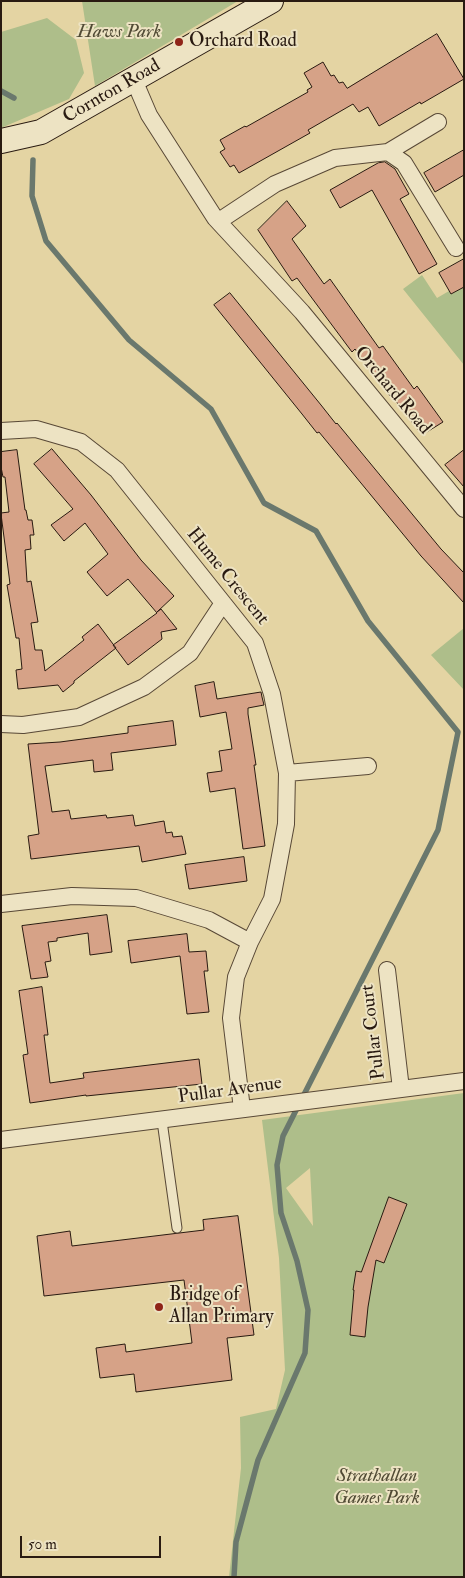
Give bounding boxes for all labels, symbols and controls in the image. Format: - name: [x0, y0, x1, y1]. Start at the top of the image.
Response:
- park label: Haws Park: [77, 22, 161, 44]
- place label: Orchard Road: [189, 31, 297, 53]
- marker: Orchard Road: [173, 36, 185, 48]
- street label: Cornton Road: [59, 55, 165, 129]
- street label: Orchard Road: [349, 342, 435, 440]
- street label: Hume Crescent: [181, 524, 273, 630]
- street label: Pullar Court: [357, 983, 391, 1081]
- street label: Pullar Avenue: [177, 1072, 283, 1110]
- place label: Bridge of Allan Primary: [169, 1285, 273, 1329]
- marker: Bridge of Allan Primary: [153, 1301, 165, 1313]
- park label: Strathallan Games Park: [334, 1466, 420, 1510]
- scale bar: [22, 1526, 164, 1558]
- text: 50 m: [28, 1535, 57, 1554]

